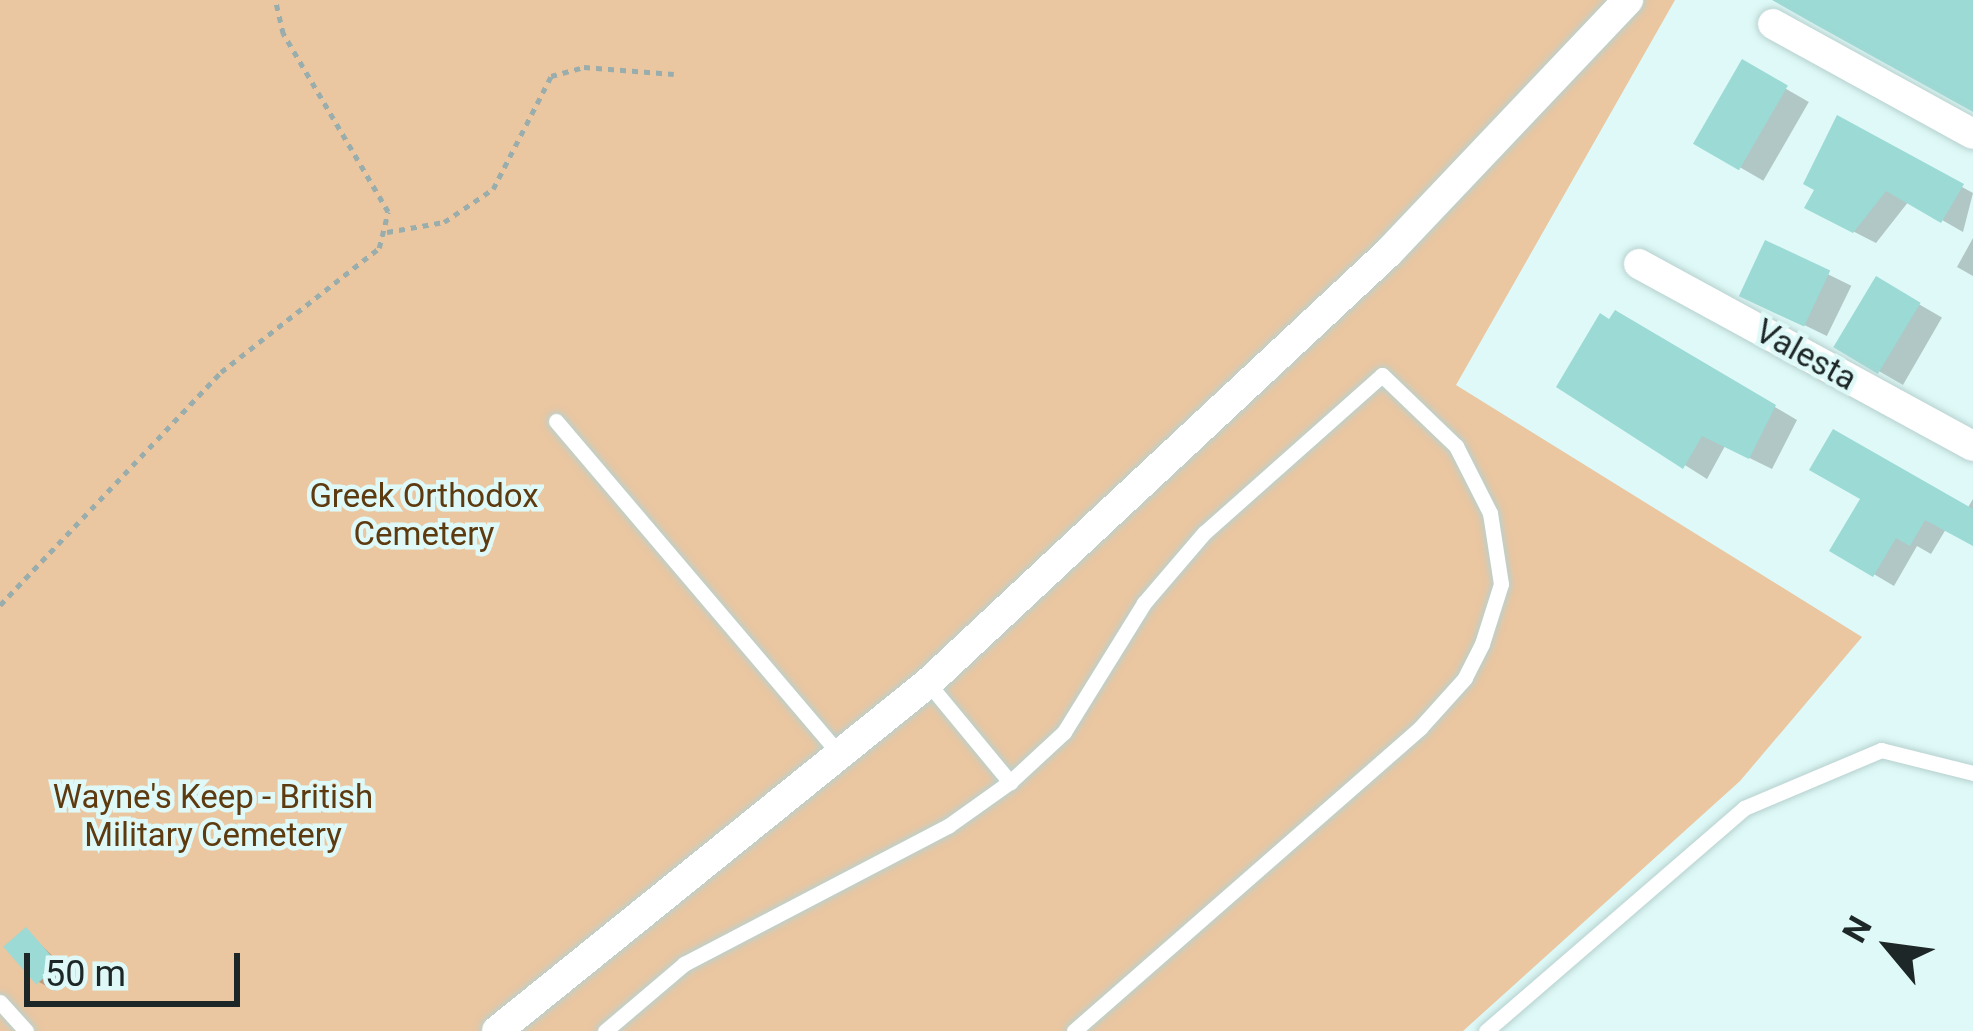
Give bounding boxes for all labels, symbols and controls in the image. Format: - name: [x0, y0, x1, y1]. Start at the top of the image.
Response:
- street label: Valesta: [1749, 311, 1863, 399]
- park label: Greek Orthodox Cemetery: [309, 476, 539, 554]
- park label: Wayne's Keep - British Military Cemetery: [53, 777, 373, 855]
- north arrow: [1829, 887, 1949, 1007]
- text: N: [1834, 910, 1880, 949]
- scale bar: [30, 929, 246, 1003]
- text: 50 m: [45, 953, 126, 995]

